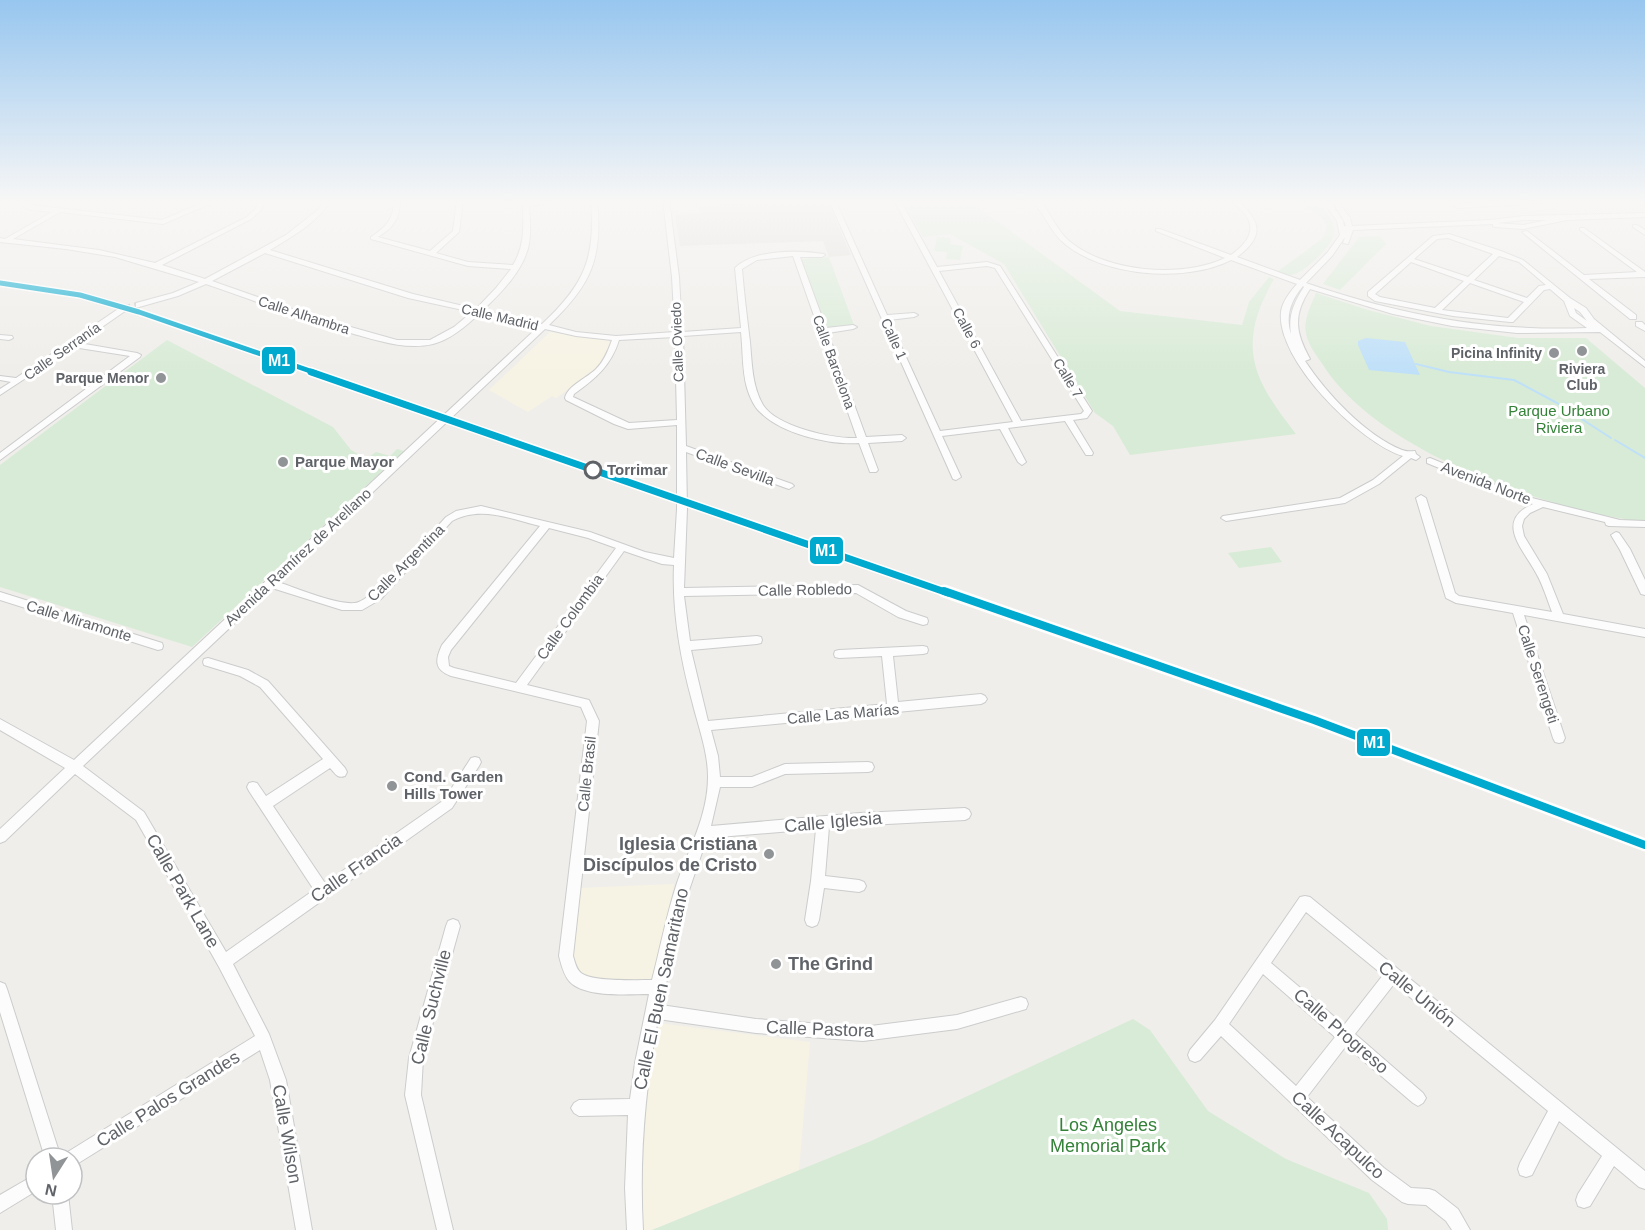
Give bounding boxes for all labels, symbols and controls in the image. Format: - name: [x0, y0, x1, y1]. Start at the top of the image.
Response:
- street label: Calle Alhambra: [256, 293, 352, 337]
- street label: Calle Madrid: [460, 300, 540, 334]
- street label: Calle Oviedo: [668, 301, 686, 382]
- street label: Calle 6: [950, 305, 984, 351]
- street label: Calle Barcelona: [810, 313, 858, 411]
- street label: Calle 1: [878, 316, 910, 362]
- street label: Calle Serranía: [21, 319, 103, 383]
- marker: Riviera Club: [1575, 344, 1589, 358]
- place label: Picina Infinity: [1451, 345, 1542, 361]
- line badge: M1: [261, 346, 296, 375]
- marker: Picina Infinity: [1547, 346, 1561, 360]
- text: M1: [268, 352, 290, 369]
- street label: Calle 7: [1050, 355, 1086, 401]
- place label: Riviera Club: [1559, 361, 1606, 393]
- place label: Parque Menor: [56, 370, 150, 386]
- marker: Parque Menor: [154, 371, 168, 385]
- park label: Parque Urbano Riviera: [1508, 402, 1610, 436]
- street label: Calle Sevilla: [693, 444, 777, 489]
- place label: Parque Mayor: [295, 453, 394, 470]
- marker: Parque Mayor: [276, 455, 290, 469]
- street label: Avenida Norte: [1439, 458, 1533, 507]
- marker: Torrimar: [584, 461, 602, 479]
- place label: Torrimar: [607, 461, 668, 478]
- street label: Avenida Ramírez de Arellano: [221, 484, 374, 629]
- street label: Calle Argentina: [364, 520, 448, 605]
- line badge: M1: [809, 536, 844, 565]
- text: M1: [815, 542, 837, 559]
- street label: Calle Colombia: [533, 570, 607, 663]
- street label: Calle Robledo: [758, 580, 852, 599]
- street label: Calle Miramonte: [24, 596, 134, 645]
- street label: Calle Serengeti: [1515, 622, 1562, 725]
- street label: Calle Las Marías: [786, 700, 900, 727]
- line badge: M1: [1356, 728, 1391, 757]
- text: M1: [1363, 734, 1385, 751]
- street label: Calle Brasil: [574, 735, 599, 813]
- place label: Cond. Garden Hills Tower: [404, 768, 503, 802]
- marker: Cond. Garden Hills Tower: [385, 779, 399, 793]
- street label: Calle Iglesia: [783, 808, 884, 836]
- street label: Calle Francia: [307, 829, 406, 907]
- street label: Calle Park Lane: [142, 831, 224, 951]
- place label: Iglesia Cristiana Discípulos de Cristo: [583, 834, 758, 875]
- marker: Iglesia Cristiana Discípulos de Cristo: [762, 847, 776, 861]
- street label: Calle El Buen Samaritano: [630, 886, 692, 1092]
- street label: Calle Suchville: [407, 947, 455, 1067]
- place label: The Grind: [788, 954, 873, 974]
- marker: The Grind: [769, 957, 783, 971]
- street label: Calle Unión: [1375, 957, 1459, 1031]
- street label: Calle Progreso: [1290, 984, 1392, 1078]
- street label: Calle Pastora: [766, 1017, 875, 1041]
- street label: Calle Palos Grandes: [93, 1047, 243, 1151]
- street label: Calle Wilson: [268, 1083, 306, 1185]
- street label: Calle Acapulco: [1288, 1087, 1388, 1183]
- park label: Los Angeles Memorial Park: [1050, 1115, 1167, 1156]
- north arrow: [24, 1146, 84, 1206]
- text: N: [44, 1181, 58, 1200]

